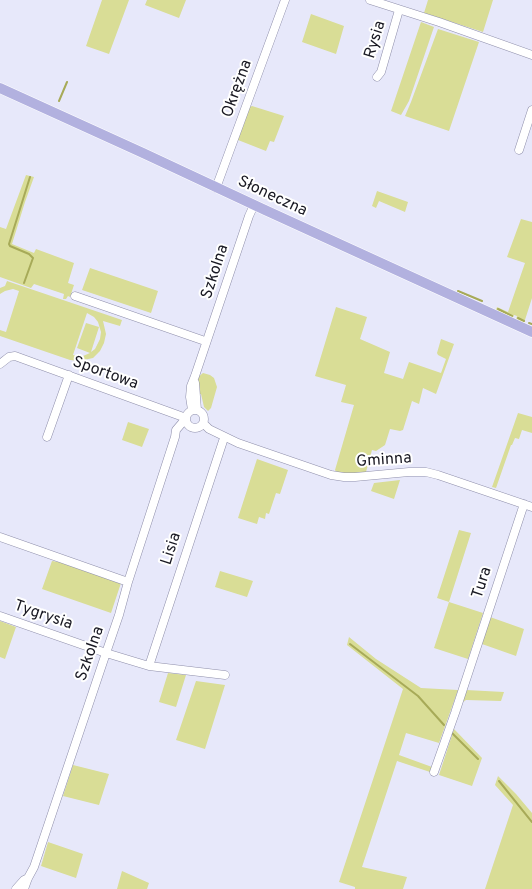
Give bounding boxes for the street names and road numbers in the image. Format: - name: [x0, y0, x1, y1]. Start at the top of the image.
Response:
- street label: Rysia: [361, 19, 391, 61]
- street label: Okrężna: [219, 57, 257, 121]
- street label: Słoneczna: [234, 173, 310, 221]
- street label: Szkolna: [198, 242, 234, 302]
- street label: Sportowa: [70, 353, 140, 395]
- street label: Gminna: [356, 449, 412, 473]
- street label: Lisia: [158, 530, 186, 568]
- street label: Tura: [469, 565, 497, 601]
- street label: Tygrysia: [11, 597, 75, 635]
- street label: Szkolna: [73, 624, 109, 684]

